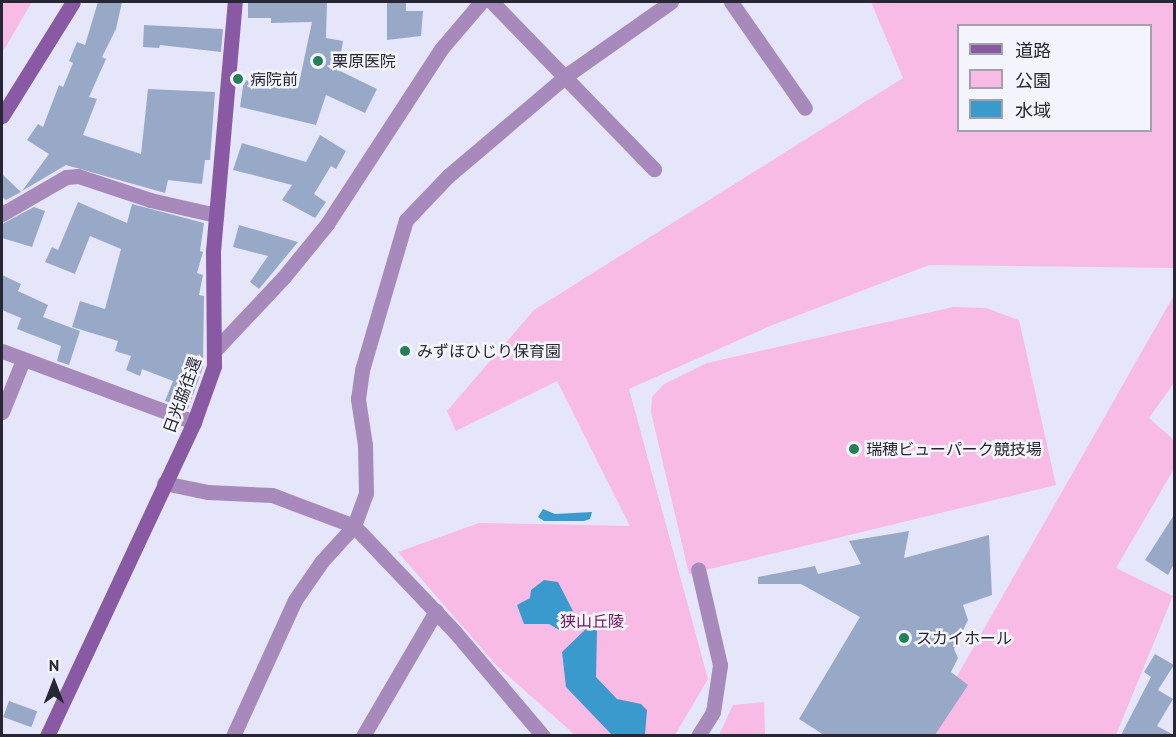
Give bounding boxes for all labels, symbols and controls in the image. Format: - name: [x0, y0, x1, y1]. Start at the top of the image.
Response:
- legend: [957, 24, 1152, 132]
- text: 道路: [1015, 39, 1051, 62]
- place label: 栗原医院: [332, 51, 396, 71]
- marker: 栗原医院: [309, 52, 327, 70]
- place label: 病院前: [250, 69, 298, 89]
- text: 公園: [1015, 69, 1051, 92]
- marker: 病院前: [231, 72, 245, 86]
- text: 水域: [1015, 99, 1051, 122]
- place label: みずほひじり保育園: [417, 341, 561, 361]
- marker: みずほひじり保育園: [398, 344, 412, 358]
- street label: 日光脇往還: [159, 354, 205, 436]
- place label: 瑞穂ビューパーク競技場: [866, 439, 1042, 459]
- marker: 瑞穂ビューパーク競技場: [847, 442, 861, 456]
- park label: 狭山丘陵: [560, 611, 624, 631]
- place label: スカイホール: [916, 628, 1012, 648]
- marker: スカイホール: [897, 631, 911, 645]
- north arrow: [24, 653, 84, 713]
- text: N: [49, 655, 59, 675]

